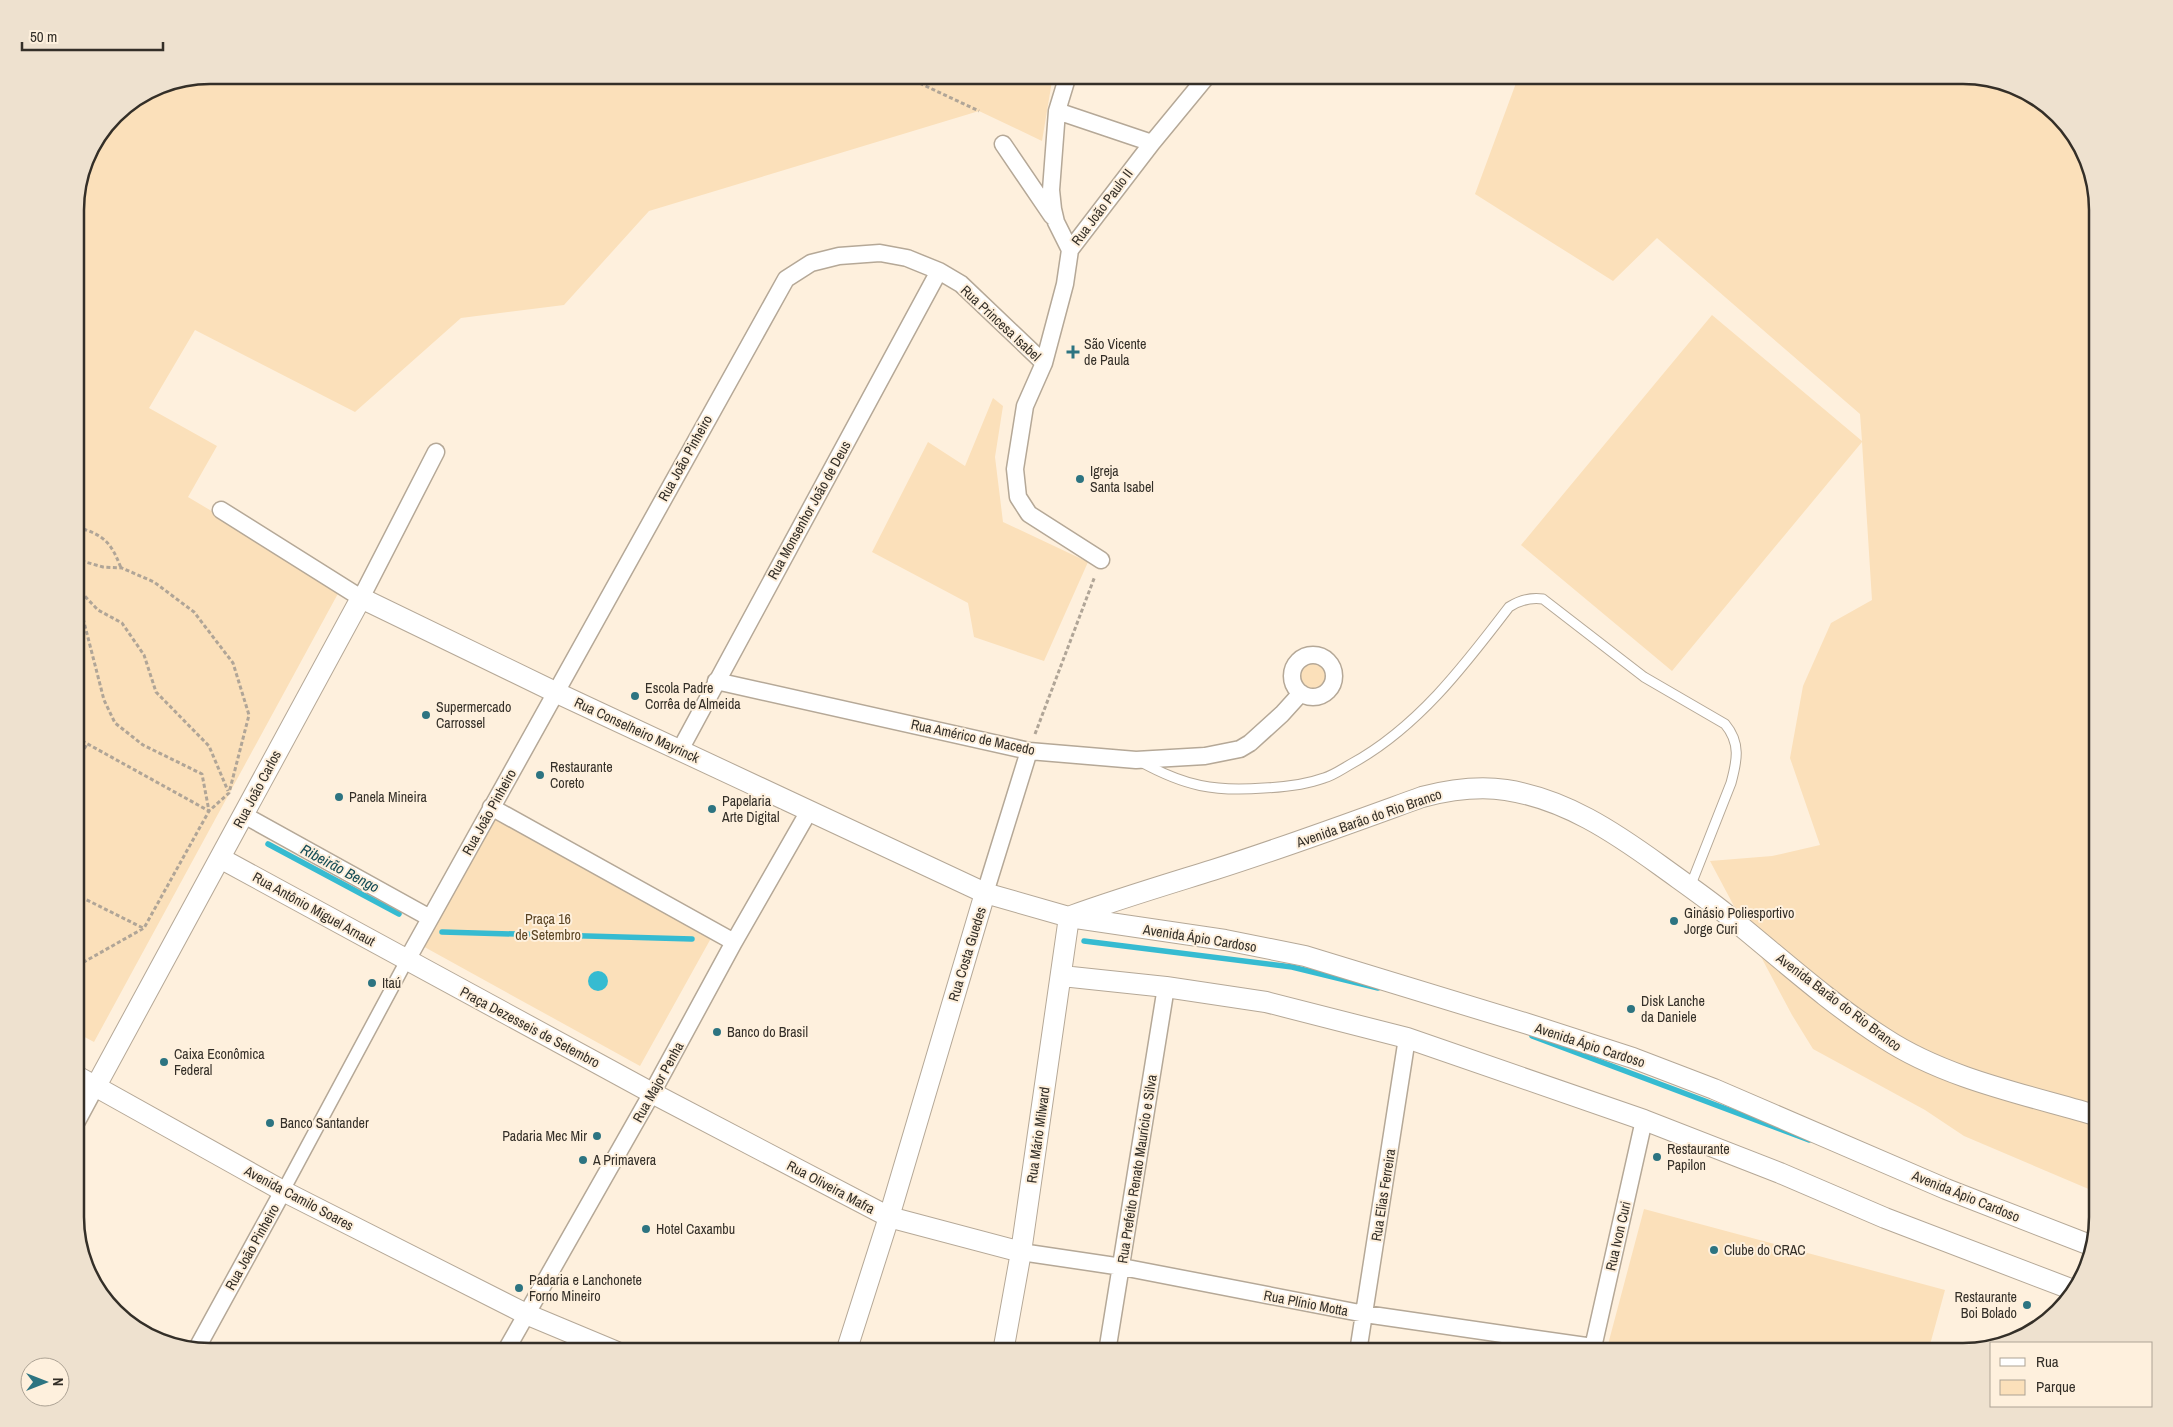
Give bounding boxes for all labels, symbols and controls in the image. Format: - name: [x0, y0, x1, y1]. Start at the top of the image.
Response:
- scale bar: [22, 20, 164, 52]
- text: 50 m: [30, 26, 57, 47]
- street label: Rua João Paulo II: [1067, 165, 1137, 249]
- street label: Rua Princesa Isabel: [957, 281, 1045, 365]
- place label: São Vicente de Paula: [1084, 335, 1146, 369]
- marker: São Vicente de Paula: [1066, 345, 1080, 359]
- street label: Rua João Pinheiro: [654, 412, 716, 504]
- street label: Rua Monsenhor João de Deus: [763, 437, 855, 582]
- place label: Igreja Santa Isabel: [1090, 462, 1154, 496]
- marker: Igreja Santa Isabel: [1074, 473, 1086, 485]
- place label: Escola Padre Corrêa de Almeida: [645, 679, 741, 713]
- marker: Escola Padre Corrêa de Almeida: [629, 690, 641, 702]
- street label: Rua Conselheiro Mayrinck: [572, 693, 703, 767]
- place label: Supermercado Carrossel: [436, 698, 511, 732]
- marker: Supermercado Carrossel: [420, 709, 432, 721]
- street label: Rua Américo de Macedo: [909, 715, 1037, 759]
- street label: Rua João Carlos: [229, 747, 285, 831]
- place label: Restaurante Coreto: [550, 758, 613, 792]
- street label: Rua João Pinheiro: [458, 766, 520, 858]
- marker: Restaurante Coreto: [534, 769, 546, 781]
- street label: Avenida Barão do Rio Branco: [1293, 785, 1444, 852]
- place label: Panela Mineira: [349, 788, 427, 806]
- marker: Panela Mineira: [333, 791, 345, 803]
- place label: Papelaria Arte Digital: [721, 792, 779, 826]
- marker: Papelaria Arte Digital: [706, 803, 718, 815]
- water label: Ribeirão Bengo: [297, 839, 383, 898]
- street label: Rua Antônio Miguel Arnaut: [250, 868, 378, 950]
- street label: Rua Costa Guedes: [944, 904, 990, 1003]
- place label: Ginásio Poliesportivo Jorge Curi: [1684, 904, 1794, 938]
- park label: Praça 16 de Setembro: [515, 910, 581, 944]
- marker: Ginásio Poliesportivo Jorge Curi: [1668, 915, 1680, 927]
- street label: Avenida Ápio Cardoso: [1141, 920, 1258, 956]
- street label: Avenida Barão do Rio Branco: [1772, 948, 1905, 1055]
- place label: Itaú: [382, 974, 401, 992]
- marker: Itaú: [366, 977, 378, 989]
- street label: Praça Dezesseis de Setembro: [457, 983, 603, 1071]
- place label: Disk Lanche da Daniele: [1641, 992, 1705, 1026]
- marker: Disk Lanche da Daniele: [1625, 1003, 1637, 1015]
- street label: Avenida Ápio Cardoso: [1532, 1018, 1647, 1071]
- place label: Banco do Brasil: [727, 1023, 808, 1041]
- marker: Banco do Brasil: [711, 1026, 723, 1038]
- street label: Rua Major Penha: [628, 1038, 688, 1125]
- place label: Caixa Econômica Federal: [174, 1045, 265, 1079]
- marker: Caixa Econômica Federal: [158, 1056, 170, 1068]
- street label: Rua Prefeito Renato Maurício e Silva: [1113, 1073, 1161, 1265]
- street label: Rua Mário Milward: [1022, 1086, 1054, 1184]
- place label: Banco Santander: [280, 1114, 369, 1132]
- marker: Banco Santander: [264, 1117, 276, 1129]
- place label: Padaria Mec Mir: [502, 1127, 587, 1145]
- marker: Padaria Mec Mir: [591, 1130, 603, 1142]
- place label: Restaurante Papilon: [1667, 1140, 1730, 1174]
- street label: Rua Elias Ferreira: [1367, 1147, 1399, 1242]
- place label: A Primavera: [592, 1151, 657, 1169]
- marker: Restaurante Papilon: [1651, 1151, 1663, 1163]
- marker: A Primavera: [577, 1154, 589, 1166]
- street label: Rua Oliveira Mafra: [784, 1156, 879, 1218]
- street label: Avenida Camilo Soares: [240, 1161, 357, 1234]
- street label: Avenida Ápio Cardoso: [1909, 1166, 2023, 1226]
- street label: Rua Ivon Curi: [1601, 1199, 1635, 1273]
- street label: Rua João Pinheiro: [221, 1201, 283, 1293]
- place label: Hotel Caxambu: [656, 1220, 735, 1238]
- marker: Hotel Caxambu: [640, 1223, 652, 1235]
- place label: Clube do CRAC: [1724, 1241, 1806, 1259]
- marker: Clube do CRAC: [1708, 1244, 1720, 1256]
- place label: Padaria e Lanchonete Forno Mineiro: [529, 1271, 642, 1305]
- marker: Padaria e Lanchonete Forno Mineiro: [513, 1282, 525, 1294]
- street label: Rua Plínio Motta: [1262, 1286, 1350, 1320]
- place label: Restaurante Boi Bolado: [1954, 1288, 2017, 1322]
- marker: Restaurante Boi Bolado: [2021, 1299, 2033, 1311]
- legend: [1990, 1342, 2153, 1407]
- text: Rua: [2036, 1351, 2059, 1372]
- north arrow: [20, 1357, 70, 1407]
- text: Parque: [2036, 1376, 2076, 1397]
- text: N: [49, 1378, 67, 1386]

